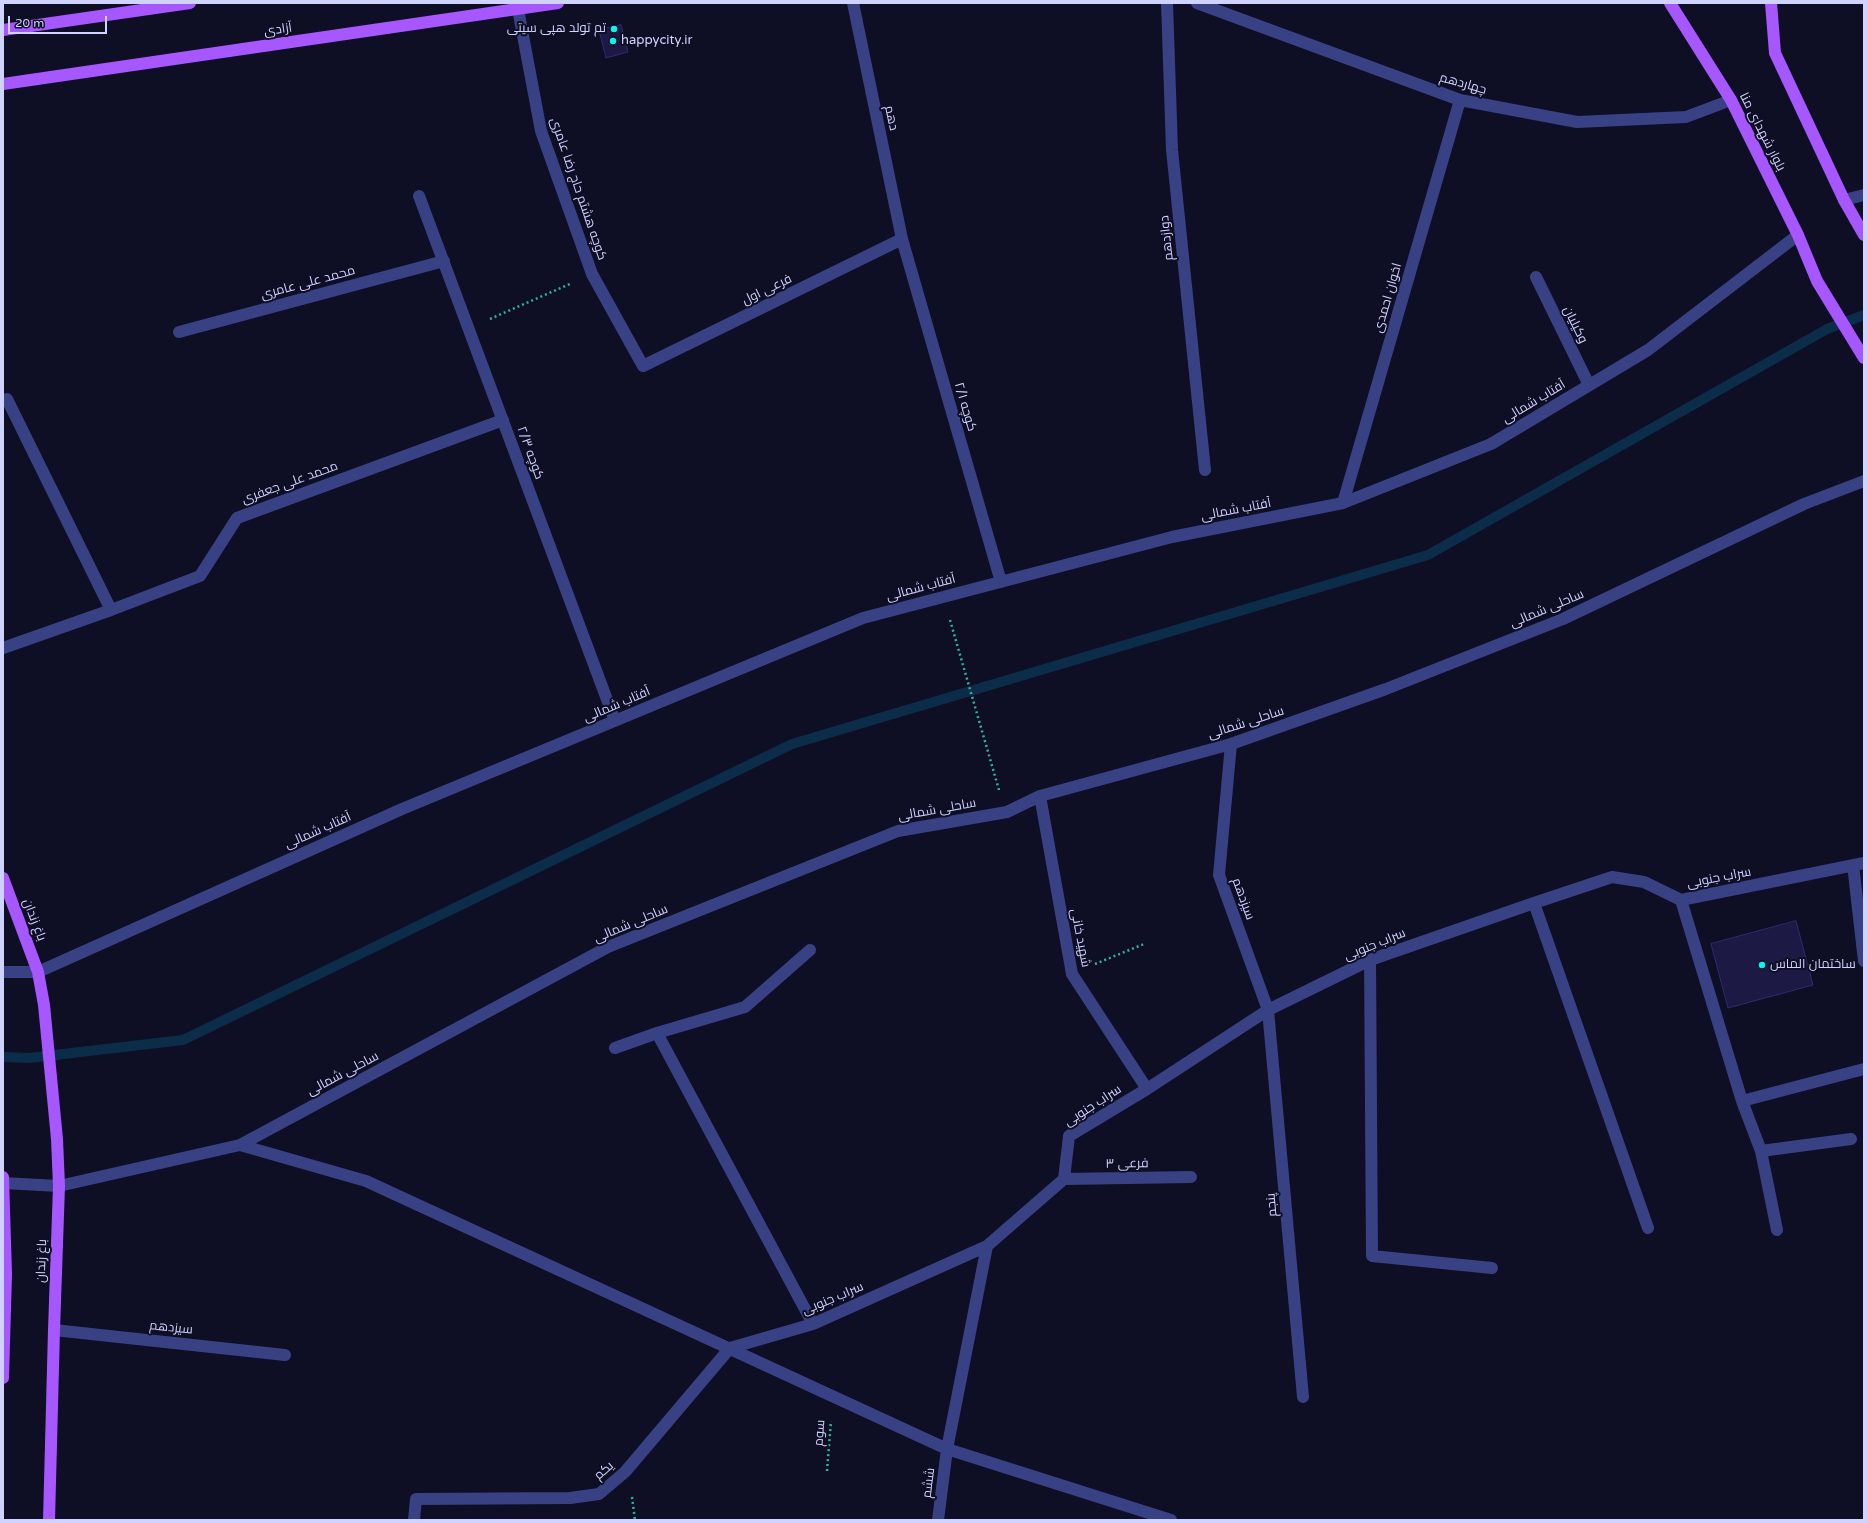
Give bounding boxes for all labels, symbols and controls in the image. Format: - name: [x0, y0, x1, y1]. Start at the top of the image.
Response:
- scale bar: [10, 8, 109, 34]
- text: 20 m: [15, 16, 44, 30]
- street label: آزادی: [263, 20, 293, 40]
- place label: تم تولد هپی سیتی: [507, 21, 606, 37]
- marker: تم تولد هپی سیتی: [609, 24, 619, 34]
- place label: happycity.ir: [621, 33, 693, 49]
- marker: happycity.ir: [608, 36, 618, 46]
- street label: چهاردهم: [1438, 70, 1488, 98]
- street label: بلوار شهدای منا: [1736, 90, 1788, 174]
- street label: دهم: [881, 104, 901, 132]
- street label: کوچه هشتم حاج رضا عامری: [546, 116, 610, 262]
- street label: دوازدهم: [1157, 215, 1177, 261]
- street label: اخوان احمدی: [1371, 261, 1405, 335]
- street label: محمد علی عامری: [259, 263, 357, 303]
- street label: فرعی اول: [739, 271, 795, 309]
- street label: وکیلیان: [1559, 304, 1591, 346]
- street label: آفتاب شمالی: [1500, 377, 1568, 427]
- street label: کوچه ۲/۱: [951, 381, 979, 433]
- street label: کوچه ۲/۳: [513, 424, 547, 482]
- street label: محمد علی جعفری: [240, 458, 340, 508]
- street label: آفتاب شمالی: [1200, 496, 1272, 524]
- street label: آفتاب شمالی: [885, 571, 957, 605]
- street label: ساحلی شمالی: [1508, 586, 1586, 632]
- street label: آفتاب شمالی: [581, 684, 653, 726]
- street label: ساحلی شمالی: [1206, 703, 1286, 743]
- street label: ساحلی شمالی: [897, 795, 977, 825]
- street label: آفتاب شمالی: [282, 809, 354, 853]
- street label: سراب جنوبی: [1686, 864, 1752, 892]
- street label: سیزدهم: [1228, 876, 1258, 922]
- street label: باغ زندان: [19, 897, 49, 943]
- street label: ساحلی شمالی: [592, 901, 670, 947]
- street label: شهید خانی: [1067, 907, 1093, 969]
- street label: سراب جنوبی: [1342, 926, 1408, 964]
- place label: ساختمان الماس: [1770, 957, 1856, 973]
- marker: ساختمان الماس: [1757, 960, 1767, 970]
- street label: ساحلی شمالی: [304, 1049, 382, 1099]
- street label: سراب جنوبی: [1061, 1082, 1125, 1130]
- street label: فرعی ۳: [1105, 1156, 1149, 1172]
- street label: پنجم: [1263, 1193, 1281, 1217]
- street label: باغ زندان: [33, 1239, 51, 1283]
- street label: سراب جنوبی: [800, 1279, 866, 1319]
- street label: سیزدهم: [148, 1318, 194, 1338]
- street label: سوم: [811, 1419, 829, 1447]
- street label: یکم: [591, 1458, 617, 1484]
- street label: ششم: [919, 1467, 939, 1499]

